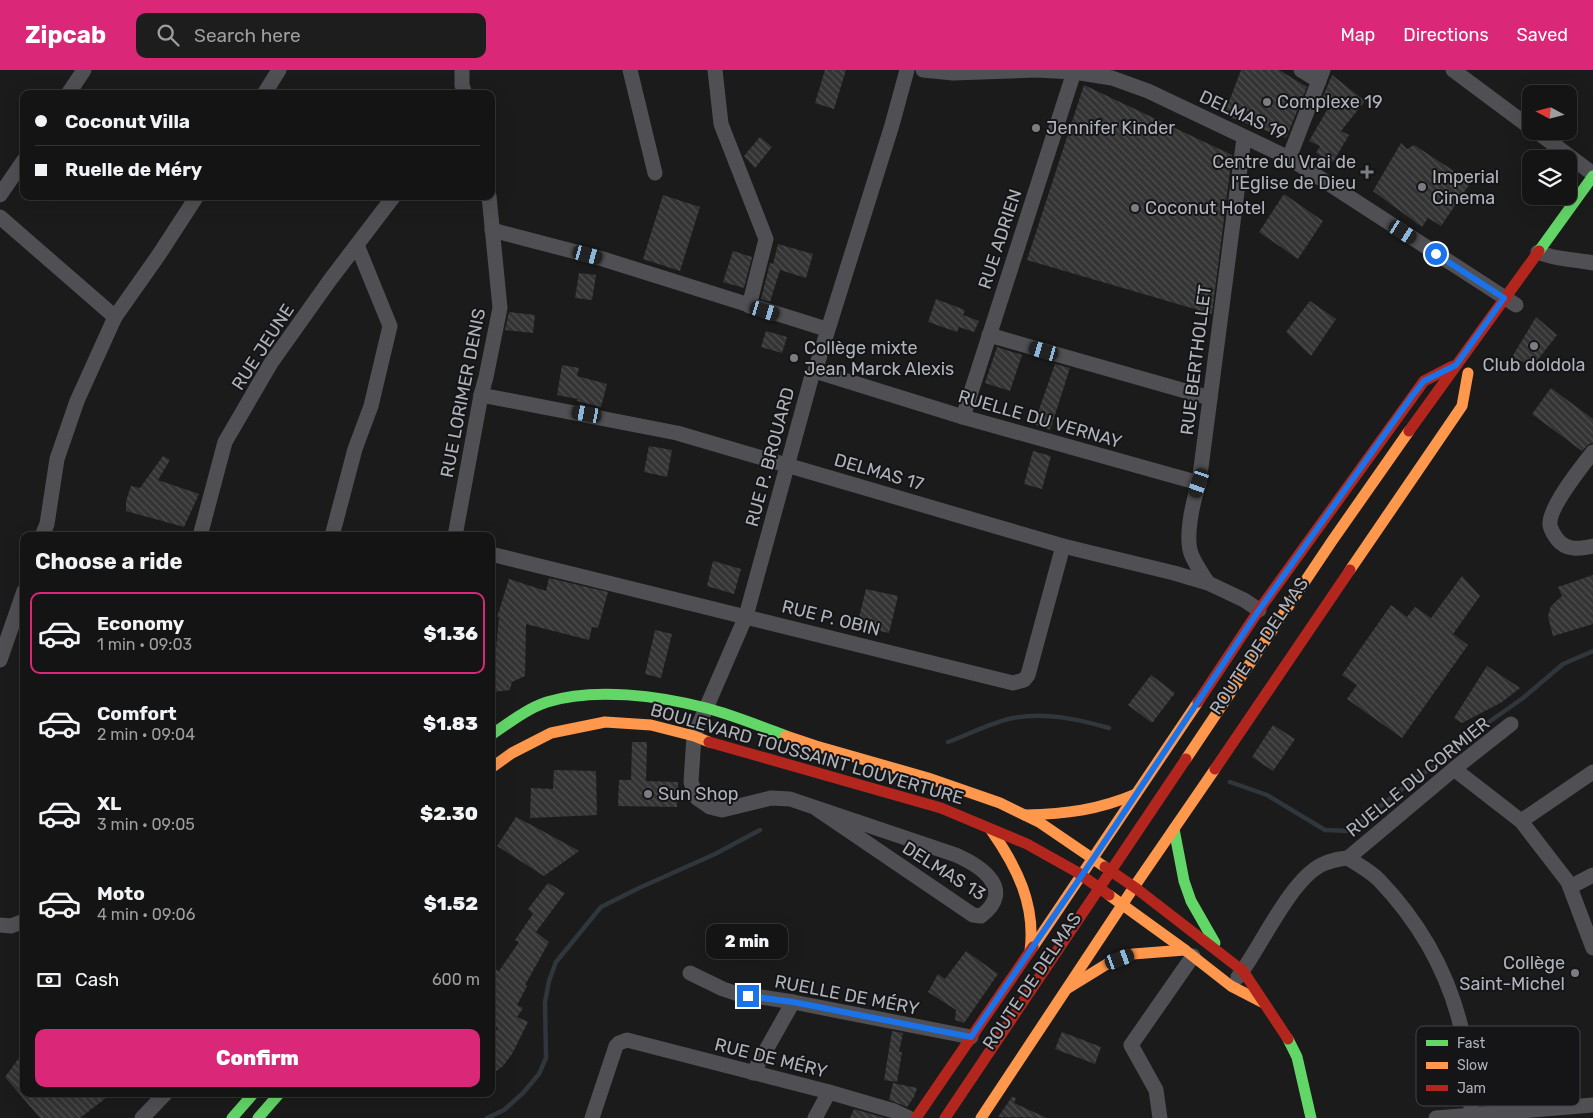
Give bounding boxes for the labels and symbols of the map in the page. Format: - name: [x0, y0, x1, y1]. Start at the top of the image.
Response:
- street label: DELMAS 19: [1196, 85, 1290, 145]
- north arrow: [1522, 85, 1578, 140]
- place label: Complexe 19: [1277, 91, 1383, 113]
- marker: Complexe 19: [1261, 96, 1273, 108]
- place label: Jennifer Kinder: [1046, 117, 1175, 139]
- marker: Jennifer Kinder: [1030, 122, 1042, 134]
- place label: Centre du Vrai de l'Eglise de Dieu: [1212, 151, 1356, 194]
- marker: Centre du Vrai de l'Eglise de Dieu: [1360, 165, 1374, 179]
- place label: Imperial Cinema: [1432, 166, 1499, 209]
- marker: Imperial Cinema: [1416, 181, 1428, 193]
- street label: RUE ADRIEN: [973, 186, 1027, 292]
- place label: Coconut Hotel: [1145, 197, 1265, 219]
- marker: Coconut Hotel: [1129, 202, 1141, 214]
- car: [1386, 218, 1419, 246]
- route start: [1425, 243, 1447, 265]
- car: [571, 244, 604, 266]
- street label: RUE BERTHOLLET: [1176, 284, 1216, 436]
- car: [748, 299, 781, 323]
- street label: RUE JEUNE: [227, 300, 299, 394]
- street label: RUE LORIMER DENIS: [436, 307, 490, 479]
- place label: Collège mixte Jean Marck Alexis: [804, 337, 954, 380]
- car: [1027, 340, 1060, 362]
- marker: Club doldola: [1528, 340, 1540, 352]
- marker: Collège mixte Jean Marck Alexis: [788, 352, 800, 364]
- place label: Club doldola: [1482, 354, 1586, 376]
- street label: RUE P. BROUARD: [741, 385, 799, 529]
- street label: RUELLE DU VERNAY: [956, 385, 1125, 453]
- car: [570, 404, 603, 424]
- street label: DELMAS 17: [832, 449, 926, 495]
- car: [1187, 466, 1210, 500]
- street label: ROUTE DE DELMAS: [1205, 573, 1313, 719]
- street label: RUE P. OBIN: [780, 595, 882, 641]
- street label: BOULEVARD TOUSSAINT LOUVERTURE: [648, 699, 966, 809]
- street label: RUELLE DU CORMIER: [1342, 712, 1494, 842]
- place label: Sun Shop: [658, 783, 739, 805]
- marker: Sun Shop: [642, 788, 654, 800]
- street label: DELMAS 13: [898, 837, 990, 905]
- street label: ROUTE DE DELMAS: [978, 908, 1086, 1054]
- callout: 2 min: [707, 924, 789, 958]
- car: [1103, 947, 1136, 971]
- place label: Collège Saint-Michel: [1459, 952, 1565, 995]
- marker: Collège Saint-Michel: [1569, 967, 1581, 979]
- street label: RUELLE DE MÉRY: [773, 970, 922, 1020]
- route end: [737, 985, 759, 1007]
- legend: [1416, 1026, 1580, 1106]
- street label: RUE DE MÉRY: [712, 1033, 830, 1083]
- text: Fast: [1457, 1035, 1486, 1052]
- text: Slow: [1457, 1057, 1488, 1074]
- text: Jam: [1457, 1080, 1486, 1097]

